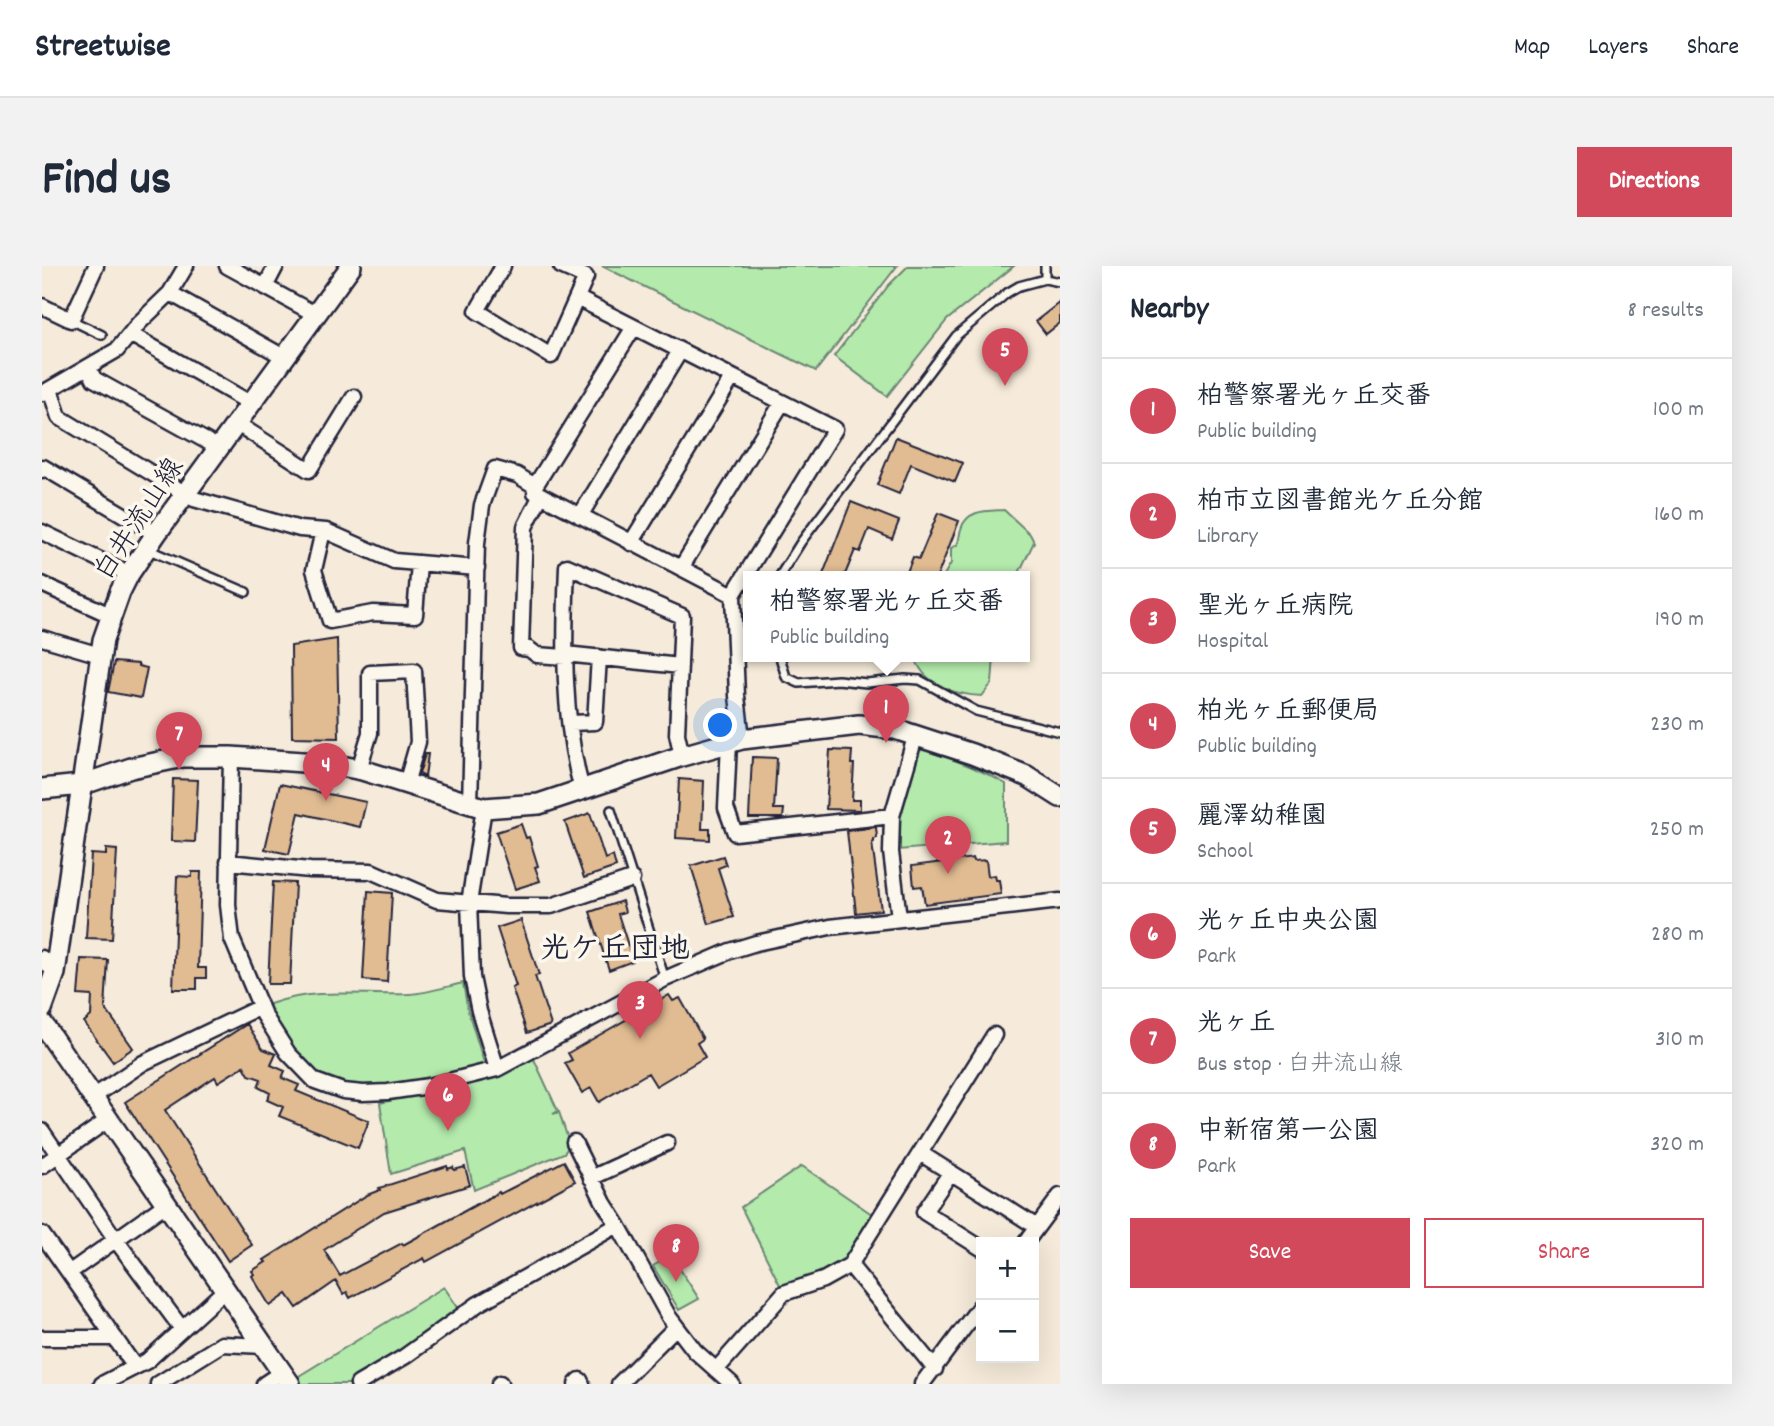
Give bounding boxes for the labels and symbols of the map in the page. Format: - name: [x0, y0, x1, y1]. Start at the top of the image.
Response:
- pin: 5: [982, 328, 1028, 386]
- street label: 白井流山線: [86, 451, 196, 590]
- pin: 1: [863, 685, 909, 743]
- your location: [703, 708, 737, 742]
- pin: 7: [156, 712, 202, 770]
- pin: 4: [303, 743, 349, 801]
- pin: 2: [925, 816, 971, 874]
- district label: 光ケ丘団地: [540, 930, 690, 973]
- pin: 3: [617, 981, 663, 1039]
- pin: 6: [425, 1073, 471, 1131]
- pin: 8: [653, 1224, 699, 1282]

